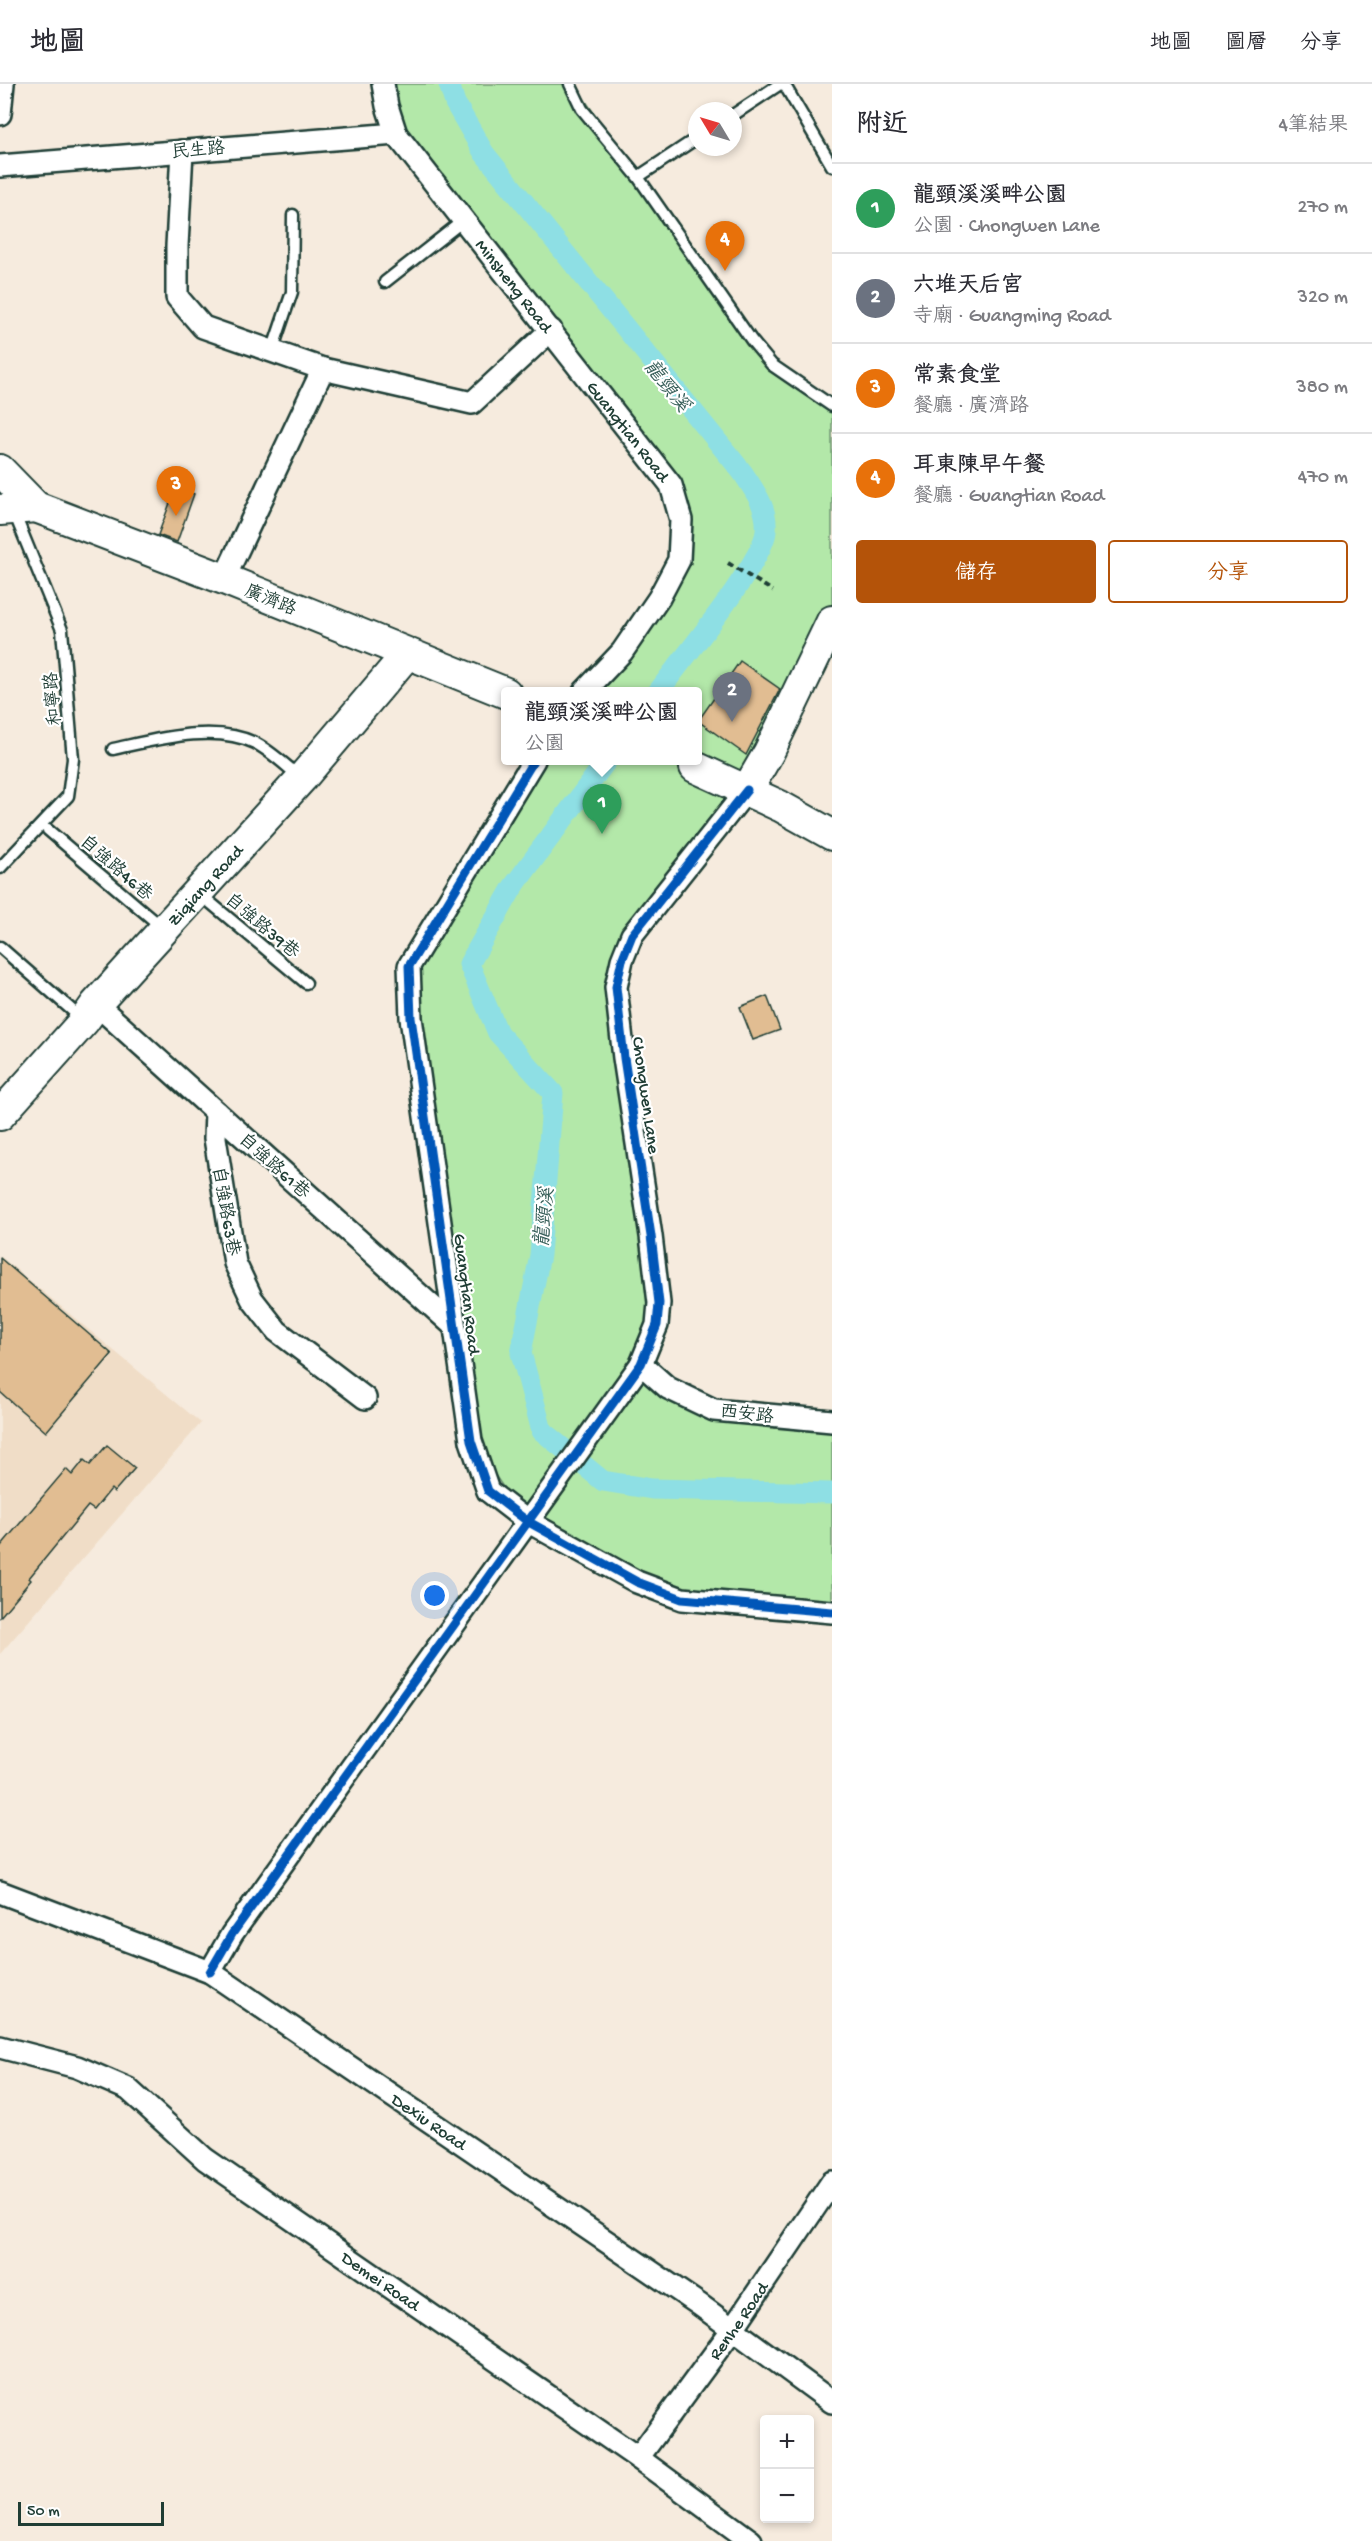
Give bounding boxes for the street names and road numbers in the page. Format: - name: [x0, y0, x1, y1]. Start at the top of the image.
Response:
- street label: 民生路: [170, 138, 226, 164]
- street label: Minsheng Road: [469, 236, 557, 339]
- street label: Guangtian Road: [581, 378, 673, 488]
- street label: 廣濟路: [241, 581, 299, 621]
- street label: 和寧路: [41, 671, 67, 727]
- street label: 自強路46巷: [75, 831, 157, 906]
- street label: Ziqiang Road: [164, 841, 250, 932]
- street label: 自強路39巷: [220, 889, 303, 964]
- street label: Chongwen Lane: [626, 1035, 663, 1156]
- street label: 自強路61巷: [233, 1129, 314, 1204]
- street label: 自強路63巷: [206, 1165, 244, 1258]
- street label: Guangtian Road: [448, 1232, 484, 1358]
- street label: 西安路: [719, 1401, 775, 1429]
- street label: Dexiu Road: [386, 2090, 471, 2157]
- street label: Demei Road: [335, 2248, 424, 2318]
- street label: Renhe Road: [706, 2278, 775, 2365]

